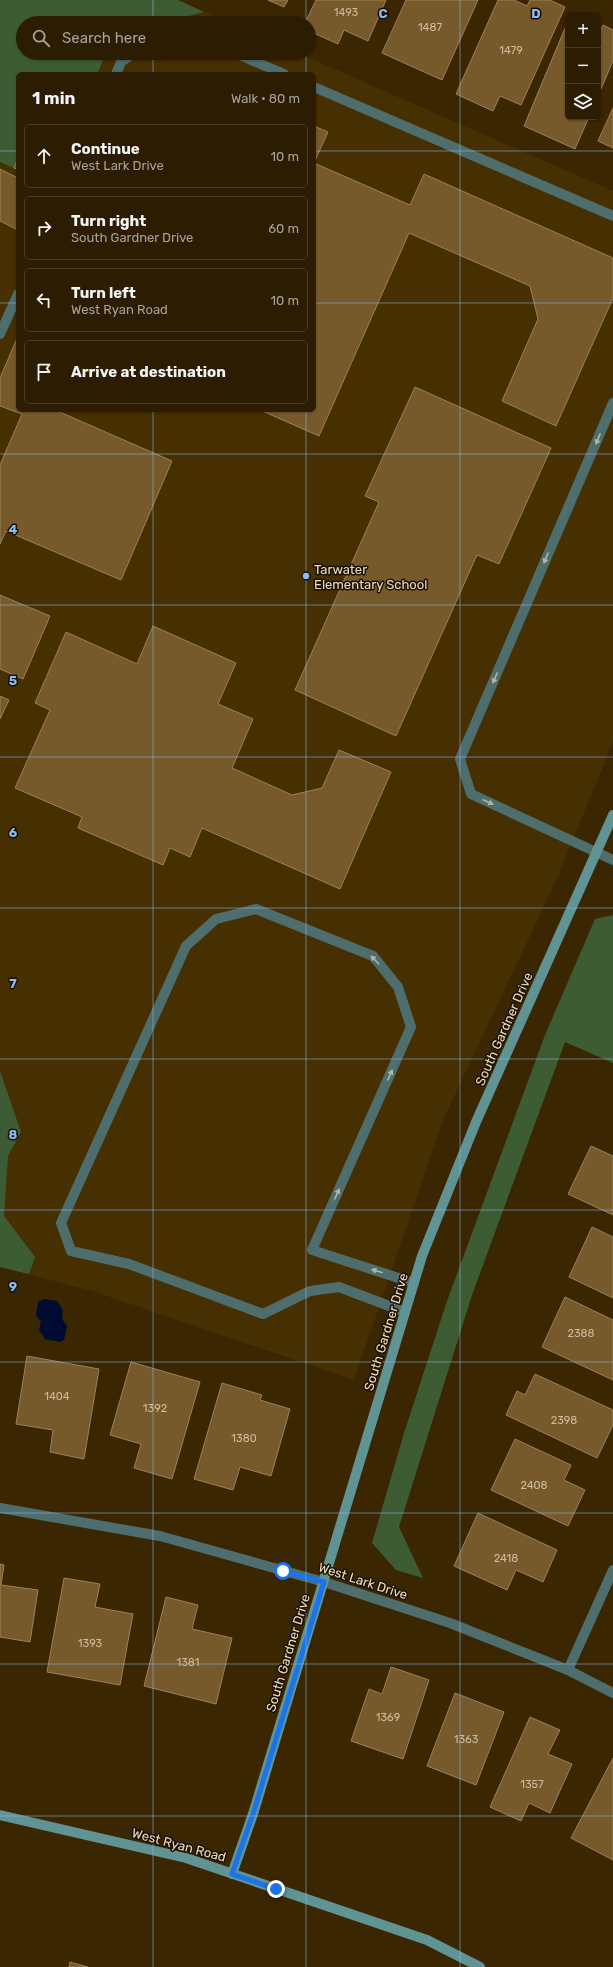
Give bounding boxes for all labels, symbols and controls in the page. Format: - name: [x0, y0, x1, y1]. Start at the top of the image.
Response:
- house number: 1493: [334, 6, 359, 19]
- text: C: [378, 6, 388, 21]
- text: D: [531, 6, 541, 21]
- map controls: [565, 12, 601, 120]
- button: +: [565, 12, 601, 48]
- search box: [16, 16, 316, 60]
- house number: 1487: [418, 21, 442, 34]
- icon: search: [30, 27, 52, 49]
- text: Search here: [62, 29, 146, 47]
- house number: 1479: [499, 44, 523, 57]
- button: −: [565, 48, 601, 84]
- button: layers: [565, 84, 601, 120]
- text: 1 min: [32, 88, 75, 108]
- text: Walk · 80 m: [231, 91, 300, 106]
- text: Continue: [71, 140, 140, 158]
- icon: ahead: [33, 145, 55, 167]
- text: 10 m: [270, 149, 299, 164]
- text: West Lark Drive: [71, 158, 164, 173]
- text: Turn right: [71, 212, 146, 230]
- icon: right: [33, 217, 55, 239]
- text: 60 m: [268, 221, 299, 236]
- text: South Gardner Drive: [71, 230, 193, 245]
- text: Turn left: [71, 284, 136, 302]
- icon: left: [33, 289, 55, 311]
- text: 10 m: [270, 293, 299, 308]
- text: West Ryan Road: [71, 302, 168, 317]
- icon: arrive: [33, 361, 55, 383]
- text: Arrive at destination: [71, 363, 226, 381]
- one-way arrow: [594, 433, 600, 445]
- text: 4: [9, 522, 18, 537]
- one-way arrow: [543, 553, 549, 565]
- place label: Tarwater Elementary School: [314, 562, 427, 592]
- marker: Tarwater Elementary School: [301, 571, 311, 581]
- one-way arrow: [492, 672, 498, 683]
- text: 5: [9, 673, 17, 688]
- one-way arrow: [483, 799, 494, 805]
- text: 6: [9, 825, 18, 840]
- one-way arrow: [370, 955, 380, 965]
- street label: South Gardner Drive: [472, 970, 536, 1088]
- text: 7: [9, 976, 17, 991]
- one-way arrow: [387, 1069, 393, 1080]
- text: 8: [9, 1127, 18, 1142]
- one-way arrow: [335, 1187, 341, 1199]
- one-way arrow: [371, 1268, 383, 1274]
- street label: South Gardner Drive: [361, 1271, 411, 1393]
- text: 9: [9, 1279, 17, 1294]
- house number: 2388: [567, 1327, 595, 1340]
- house number: 1404: [44, 1390, 70, 1403]
- house number: 1392: [143, 1402, 167, 1415]
- house number: 2398: [551, 1414, 577, 1427]
- house number: 1380: [231, 1432, 257, 1445]
- house number: 2408: [520, 1479, 548, 1492]
- house number: 2418: [494, 1552, 518, 1565]
- street label: West Lark Drive: [317, 1560, 409, 1602]
- route start: [274, 1562, 292, 1580]
- street label: South Gardner Drive: [263, 1592, 313, 1714]
- house number: 1393: [78, 1637, 103, 1650]
- house number: 1381: [176, 1656, 200, 1669]
- house number: 1369: [376, 1711, 400, 1724]
- house number: 1363: [454, 1733, 479, 1746]
- house number: 1357: [520, 1778, 544, 1791]
- street label: West Ryan Road: [130, 1825, 228, 1865]
- route end: [267, 1880, 285, 1898]

